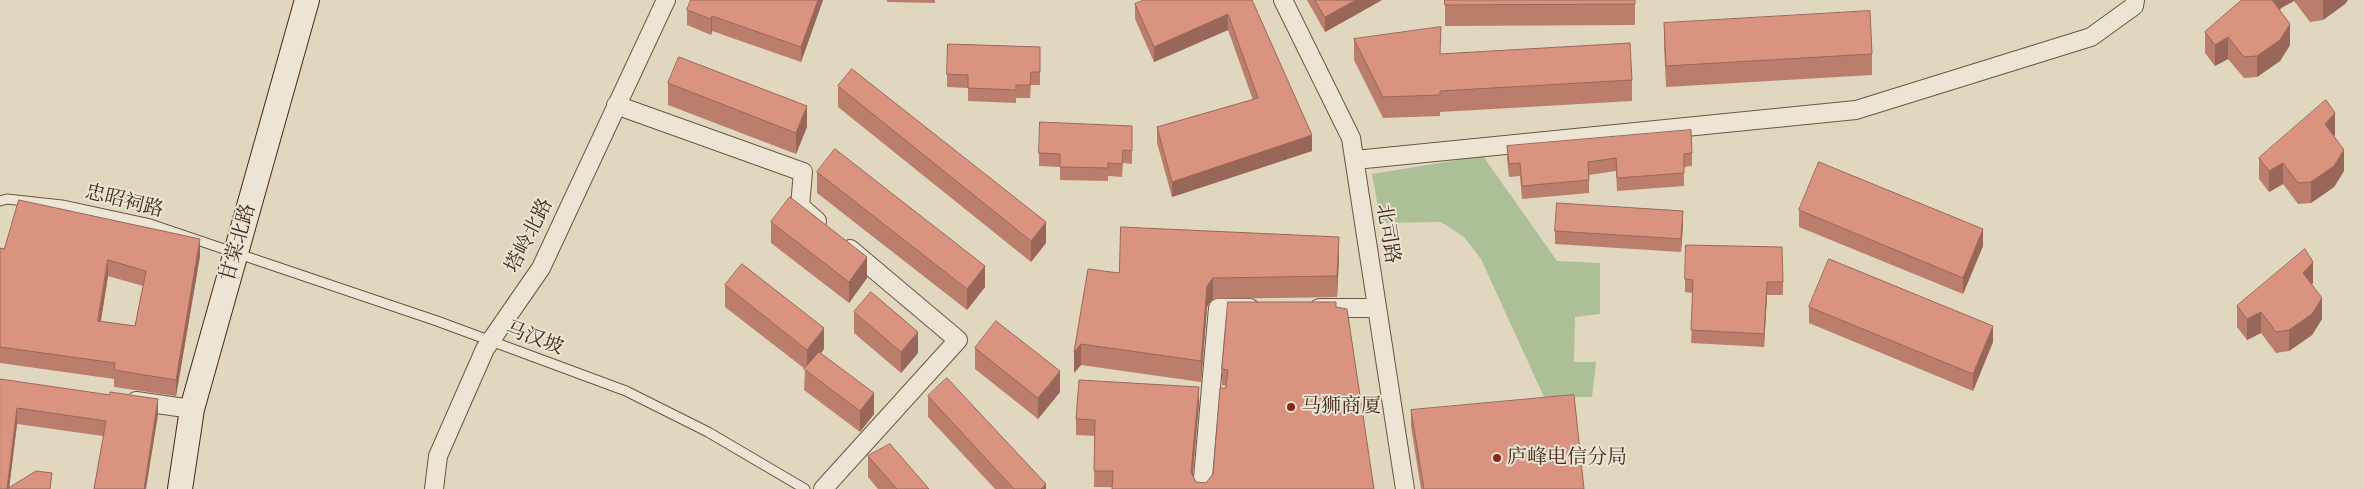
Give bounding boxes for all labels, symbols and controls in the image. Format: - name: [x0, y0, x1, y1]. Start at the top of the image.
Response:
- street label: 忠昭祠路: [82, 181, 166, 223]
- street label: 塔岭北路: [501, 195, 559, 277]
- street label: 甘棠北路: [216, 201, 262, 285]
- street label: 北司路: [1370, 202, 1404, 266]
- street label: 马汉坡: [502, 317, 566, 361]
- place label: 马狮商厦: [1301, 395, 1381, 419]
- marker: 马狮商厦: [1285, 401, 1297, 413]
- place label: 庐峰电信分局: [1507, 446, 1627, 470]
- marker: 庐峰电信分局: [1491, 452, 1503, 464]

